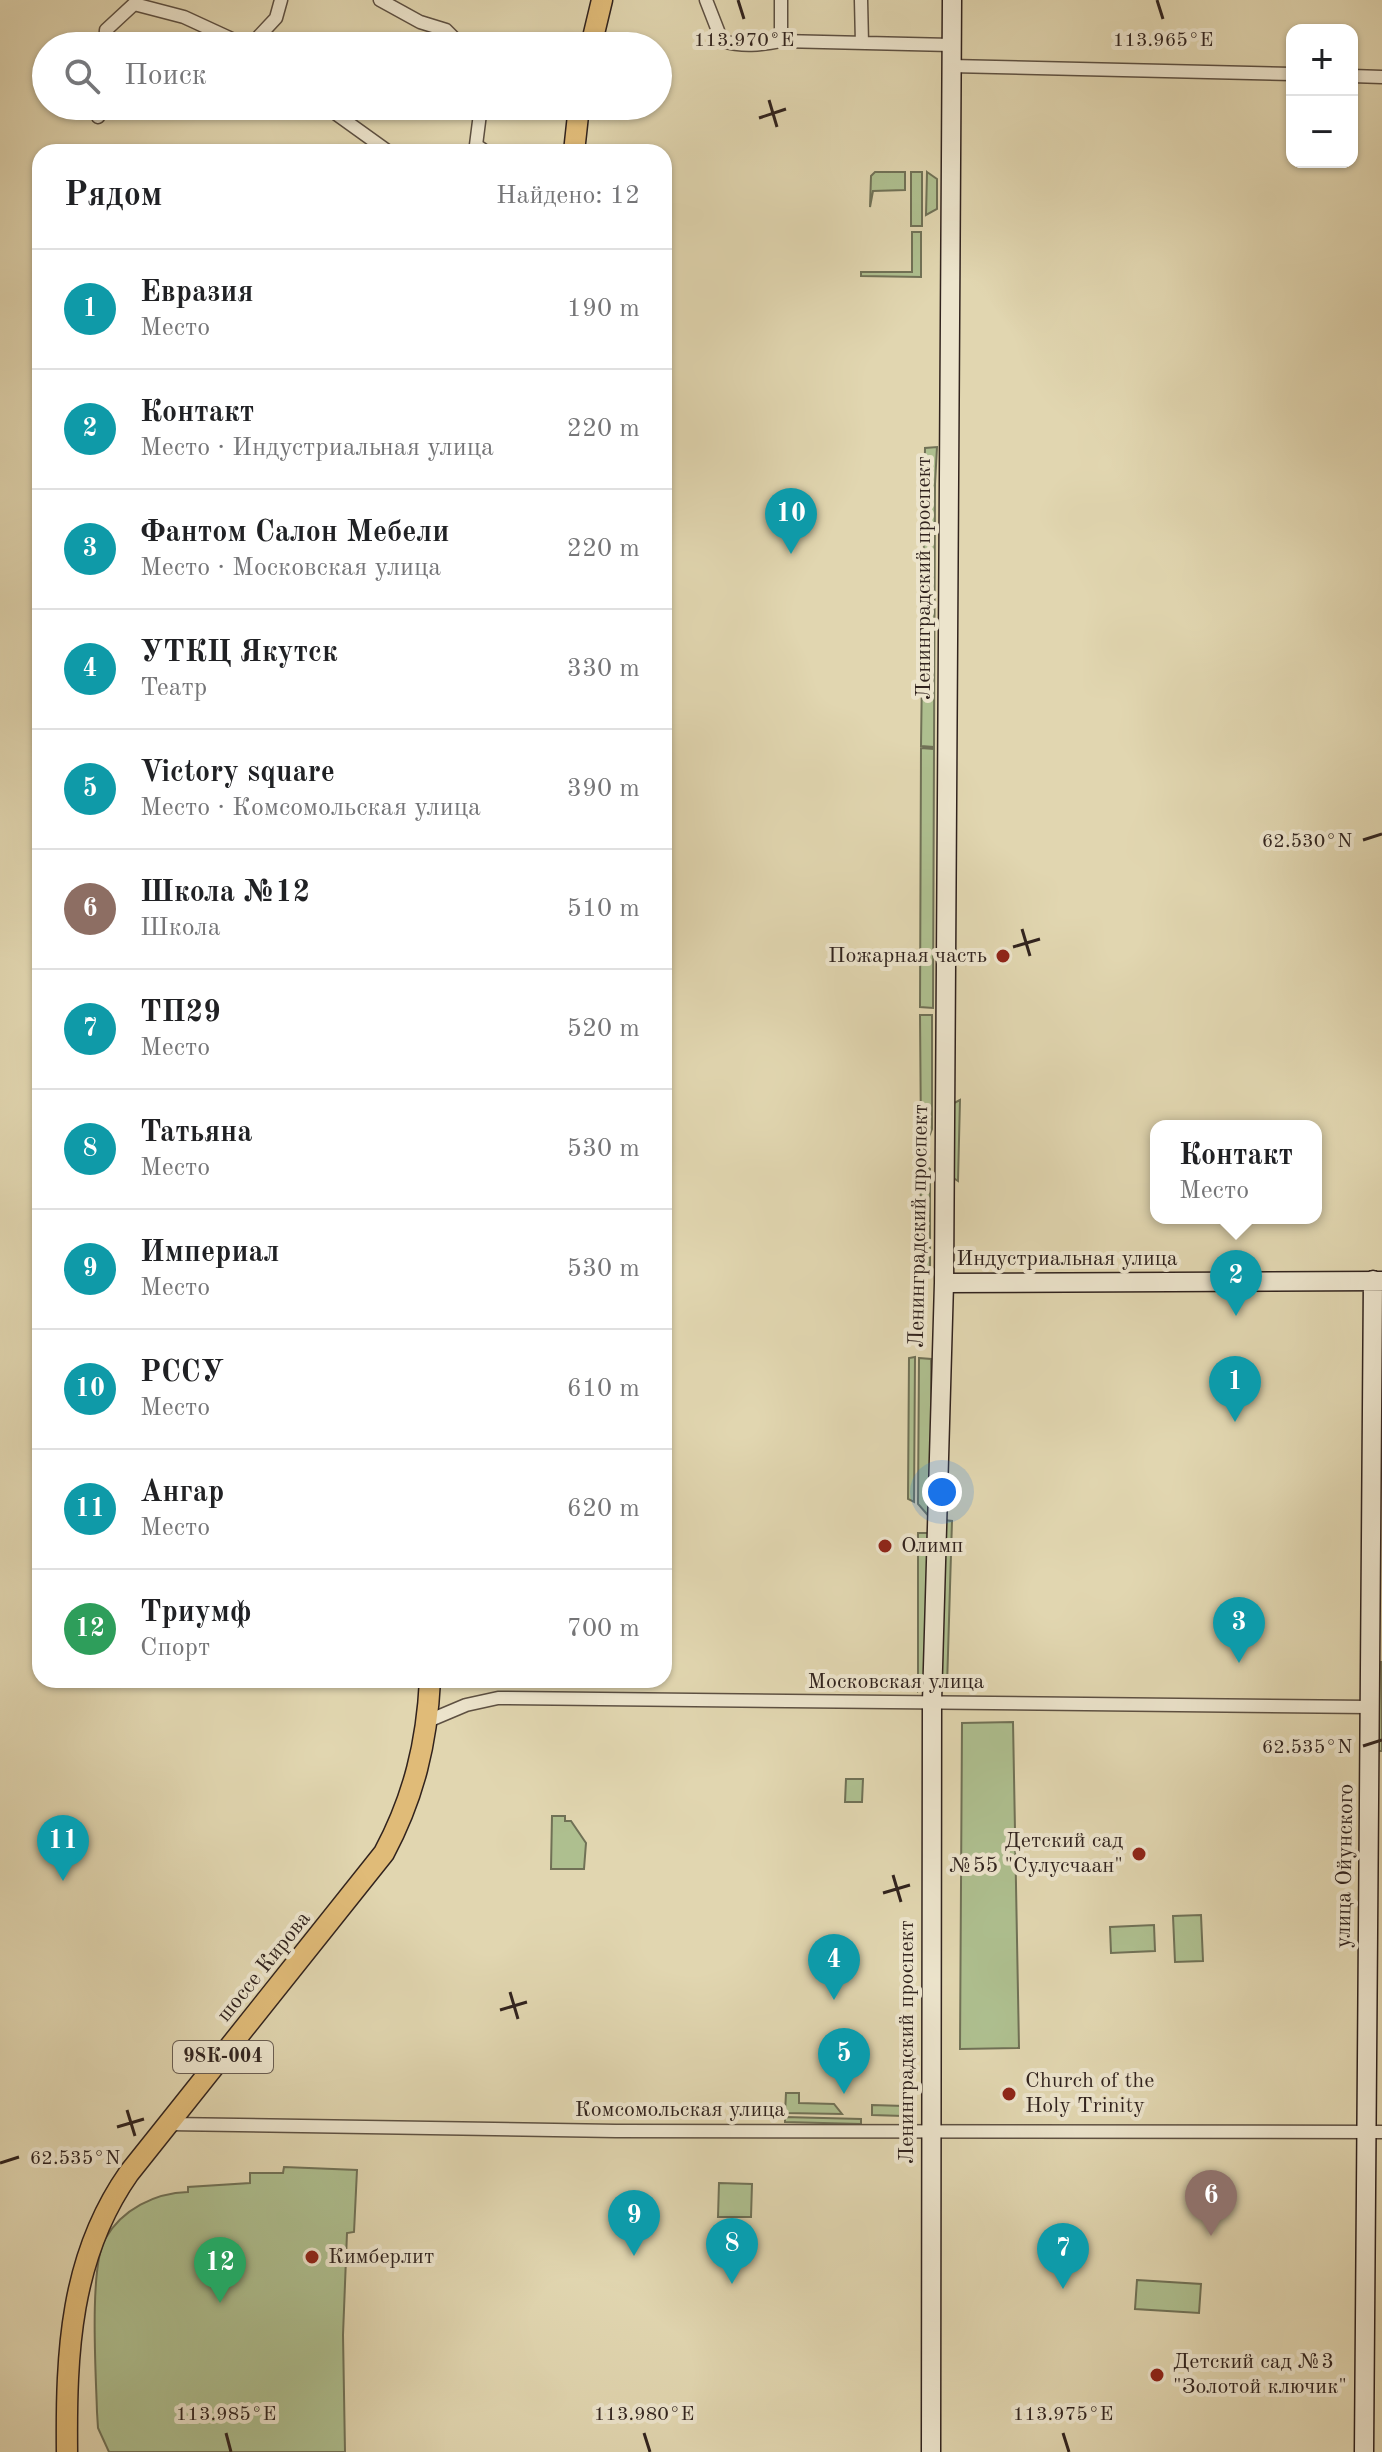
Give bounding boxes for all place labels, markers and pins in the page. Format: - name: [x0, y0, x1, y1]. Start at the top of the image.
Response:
- pin: 10: [765, 488, 817, 554]
- place label: Пожарная часть: [828, 945, 987, 967]
- marker: Пожарная часть: [994, 947, 1012, 965]
- pin: 2: [1210, 1250, 1262, 1316]
- pin: 1: [1209, 1356, 1261, 1422]
- place label: Олимп: [901, 1535, 963, 1557]
- marker: Олимп: [876, 1537, 894, 1555]
- pin: 3: [1213, 1597, 1265, 1663]
- pin: 11: [37, 1815, 89, 1881]
- place label: Детский сад №55 "Сулусчаан": [949, 1830, 1123, 1877]
- marker: Детский сад №55 "Сулусчаан": [1130, 1845, 1148, 1863]
- pin: 4: [808, 1934, 860, 2000]
- pin: 5: [818, 2028, 870, 2094]
- place label: Church of the Holy Trinity: [1025, 2070, 1154, 2117]
- marker: Church of the Holy Trinity: [1000, 2085, 1018, 2103]
- pin: 6: [1185, 2170, 1237, 2236]
- pin: 9: [608, 2190, 660, 2256]
- pin: 8: [706, 2218, 758, 2284]
- pin: 7: [1037, 2223, 1089, 2289]
- pin: 12: [194, 2237, 246, 2303]
- place label: Кимберлит: [328, 2246, 434, 2268]
- marker: Кимберлит: [303, 2248, 321, 2266]
- place label: Детский сад №3 "Золотой ключик": [1173, 2351, 1347, 2398]
- marker: Детский сад №3 "Золотой ключик": [1148, 2366, 1166, 2384]

